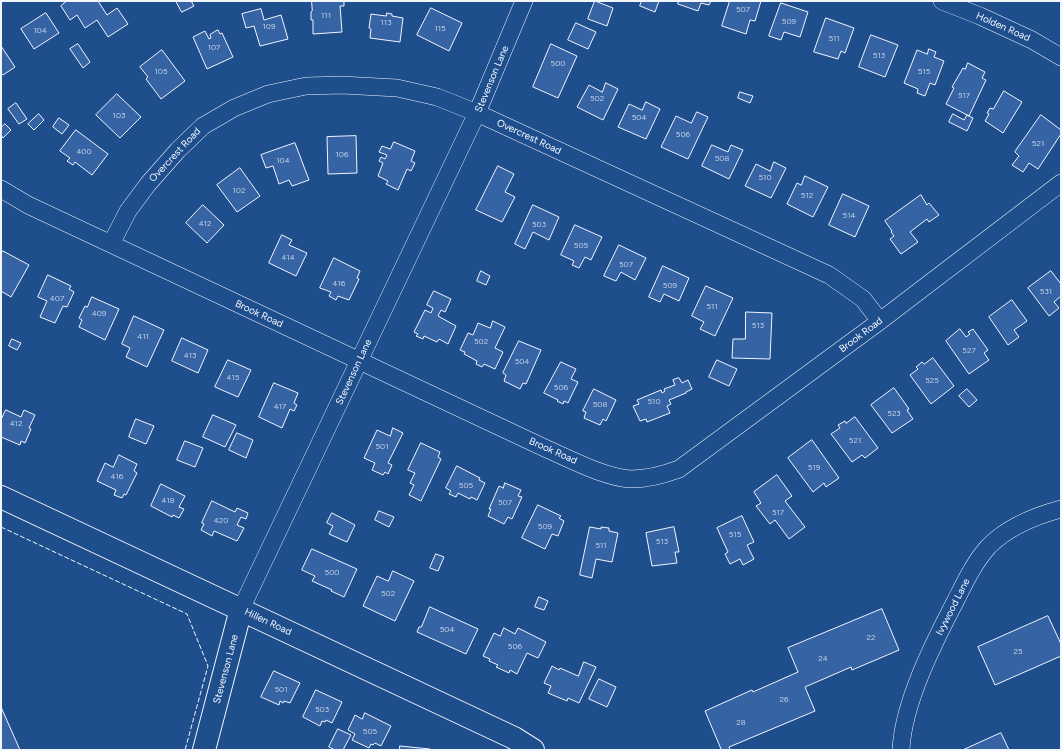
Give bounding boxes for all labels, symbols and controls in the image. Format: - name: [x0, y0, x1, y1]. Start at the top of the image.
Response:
- house number: 507: [736, 5, 750, 15]
- street label: Holden Road: [974, 10, 1032, 44]
- house number: 111: [321, 11, 331, 21]
- house number: 509: [782, 17, 796, 27]
- house number: 113: [381, 18, 391, 28]
- house number: 109: [263, 22, 275, 32]
- house number: 115: [434, 24, 446, 34]
- house number: 104: [33, 26, 47, 36]
- house number: 511: [828, 34, 840, 44]
- house number: 107: [208, 43, 220, 53]
- street label: Stevenson Lane: [473, 44, 511, 114]
- house number: 513: [873, 51, 885, 61]
- house number: 500: [551, 59, 565, 69]
- house number: 105: [154, 67, 168, 77]
- house number: 515: [918, 67, 930, 77]
- house number: 517: [958, 91, 970, 101]
- house number: 502: [590, 94, 604, 104]
- house number: 103: [113, 111, 125, 121]
- house number: 504: [632, 113, 646, 123]
- street label: Overcrest Road: [495, 117, 563, 157]
- street label: Overcrest Road: [147, 125, 203, 185]
- house number: 506: [676, 130, 690, 140]
- house number: 521: [1032, 139, 1044, 149]
- house number: 400: [76, 147, 92, 157]
- house number: 106: [336, 150, 348, 160]
- house number: 508: [715, 154, 729, 164]
- house number: 104: [276, 156, 290, 166]
- house number: 510: [758, 173, 772, 183]
- house number: 102: [233, 186, 245, 196]
- house number: 512: [801, 191, 813, 201]
- house number: 514: [843, 211, 855, 221]
- house number: 412: [199, 219, 211, 229]
- house number: 503: [532, 220, 546, 230]
- house number: 505: [574, 241, 588, 251]
- house number: 414: [281, 253, 295, 263]
- house number: 507: [619, 260, 633, 270]
- house number: 416: [333, 279, 345, 289]
- house number: 509: [663, 281, 677, 291]
- house number: 531: [1040, 287, 1052, 297]
- house number: 407: [50, 294, 64, 304]
- street label: Brook Road: [233, 298, 285, 330]
- house number: 511: [706, 302, 718, 312]
- house number: 409: [92, 309, 106, 319]
- street label: Brook Road: [837, 315, 885, 355]
- house number: 513: [752, 321, 764, 331]
- house number: 411: [137, 332, 149, 342]
- street label: Stevenson Lane: [334, 337, 374, 407]
- house number: 502: [474, 337, 488, 347]
- house number: 527: [962, 346, 976, 356]
- house number: 413: [184, 351, 196, 361]
- house number: 504: [515, 357, 529, 367]
- house number: 415: [227, 373, 239, 383]
- house number: 525: [925, 376, 939, 386]
- house number: 506: [554, 383, 568, 393]
- house number: 510: [647, 397, 661, 407]
- house number: 508: [593, 400, 607, 410]
- house number: 417: [274, 402, 286, 412]
- house number: 523: [887, 409, 901, 419]
- house number: 412: [10, 419, 22, 429]
- street label: Brook Road: [527, 435, 579, 467]
- house number: 521: [849, 436, 861, 446]
- house number: 501: [375, 442, 389, 452]
- house number: 519: [808, 463, 820, 473]
- house number: 416: [111, 472, 123, 482]
- house number: 505: [459, 481, 473, 491]
- house number: 418: [161, 496, 175, 506]
- house number: 507: [498, 498, 512, 508]
- house number: 517: [772, 508, 784, 518]
- house number: 420: [214, 516, 228, 526]
- house number: 509: [538, 522, 552, 532]
- house number: 515: [729, 530, 741, 540]
- house number: 513: [656, 537, 668, 547]
- house number: 511: [595, 541, 607, 551]
- house number: 500: [325, 568, 339, 578]
- street label: Ivywood Lane: [934, 577, 972, 637]
- house number: 502: [381, 589, 395, 599]
- street label: Hillen Road: [242, 606, 294, 638]
- house number: 504: [440, 625, 454, 635]
- street label: Stevenson Lane: [211, 633, 241, 705]
- house number: 22: [867, 633, 875, 643]
- house number: 506: [508, 642, 522, 652]
- house number: 25: [1013, 647, 1023, 657]
- house number: 24: [818, 654, 828, 664]
- house number: 501: [274, 685, 288, 695]
- house number: 26: [780, 695, 788, 705]
- house number: 503: [315, 705, 329, 715]
- house number: 28: [736, 718, 746, 728]
- house number: 505: [363, 727, 377, 737]

